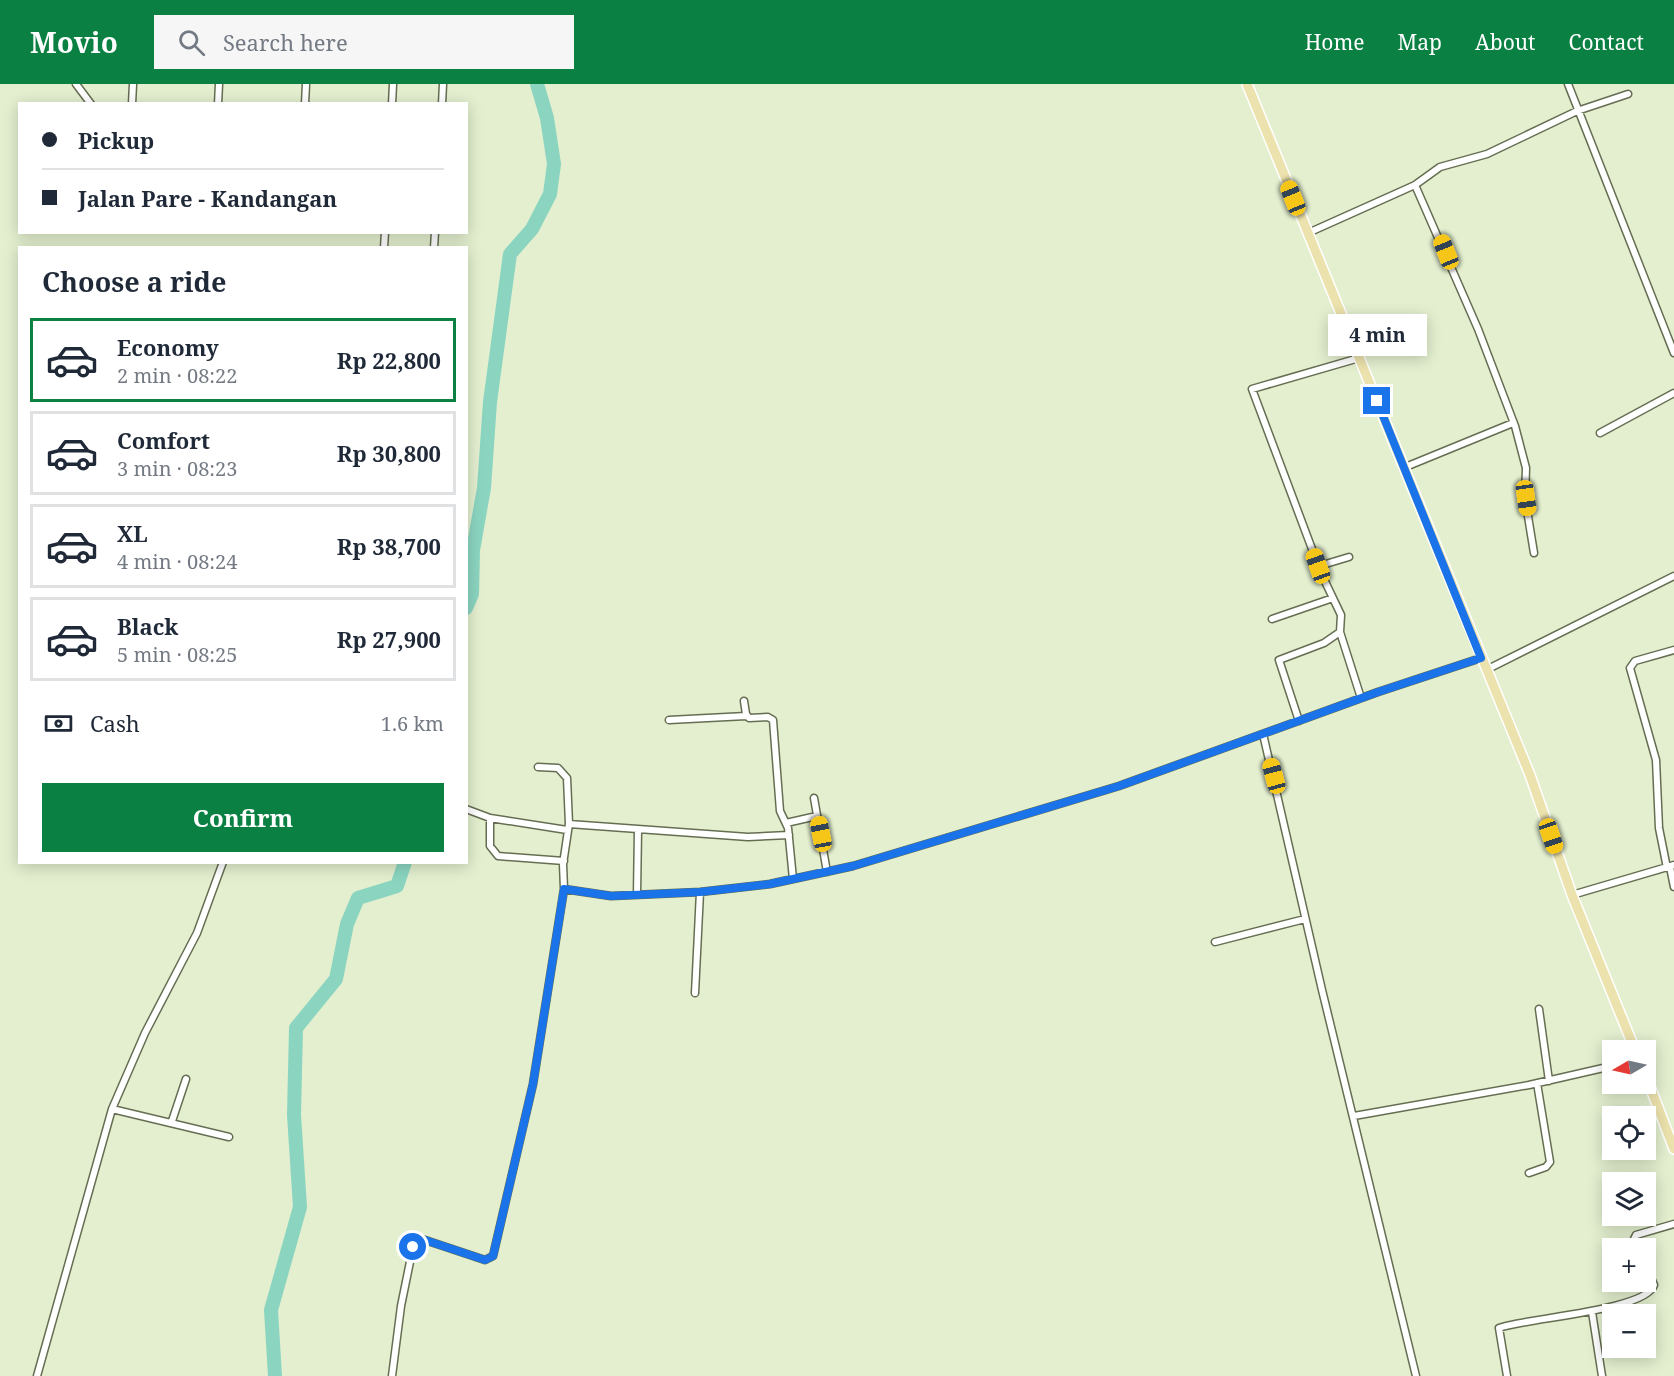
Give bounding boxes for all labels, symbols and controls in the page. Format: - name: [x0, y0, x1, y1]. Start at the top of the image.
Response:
- search box: [154, 15, 574, 69]
- text: Movio: [30, 23, 118, 61]
- icon: search: [175, 26, 208, 59]
- text: Search here: [223, 27, 348, 57]
- text: Home: [1305, 28, 1365, 56]
- text: Map: [1398, 28, 1442, 56]
- text: About: [1475, 28, 1536, 56]
- text: Contact: [1569, 28, 1644, 56]
- text: Pickup: [78, 125, 154, 155]
- car: [1278, 178, 1308, 218]
- text: Jalan Pare - Kandangan: [78, 183, 337, 213]
- car: [1431, 232, 1461, 272]
- text: Choose a ride: [42, 263, 227, 300]
- callout: 4 min: [1328, 314, 1426, 356]
- text: 4 min: [1349, 321, 1406, 348]
- text: Economy: [117, 332, 219, 362]
- icon: car: [45, 333, 99, 387]
- text: Rp 22,800: [337, 345, 441, 375]
- text: 2 min · 08:22: [117, 362, 237, 389]
- route end: [1363, 387, 1390, 414]
- text: Comfort: [117, 425, 210, 455]
- icon: car: [45, 426, 99, 480]
- text: Rp 30,800: [337, 438, 441, 468]
- text: 3 min · 08:23: [117, 455, 237, 482]
- car: [1515, 479, 1537, 517]
- text: XL: [117, 518, 148, 548]
- icon: car: [45, 519, 99, 573]
- text: Rp 38,700: [337, 531, 441, 561]
- car: [1303, 546, 1333, 586]
- text: 4 min · 08:24: [117, 548, 237, 575]
- text: Black: [117, 611, 178, 641]
- icon: car: [45, 612, 99, 666]
- text: Rp 27,900: [337, 624, 441, 654]
- text: 5 min · 08:25: [117, 641, 237, 668]
- icon: cash: [42, 707, 75, 740]
- text: Cash: [90, 708, 140, 738]
- text: 1.6 km: [381, 710, 444, 737]
- car: [1261, 756, 1287, 796]
- button: Confirm: [42, 783, 444, 852]
- car: [809, 815, 833, 853]
- car: [1537, 816, 1565, 856]
- north arrow: [1602, 1040, 1656, 1094]
- map controls: [1602, 1040, 1656, 1358]
- button: locate: [1602, 1106, 1656, 1160]
- button: layers: [1602, 1172, 1656, 1226]
- route start: [399, 1233, 426, 1260]
- button: +: [1602, 1238, 1656, 1292]
- button: −: [1602, 1304, 1656, 1358]

